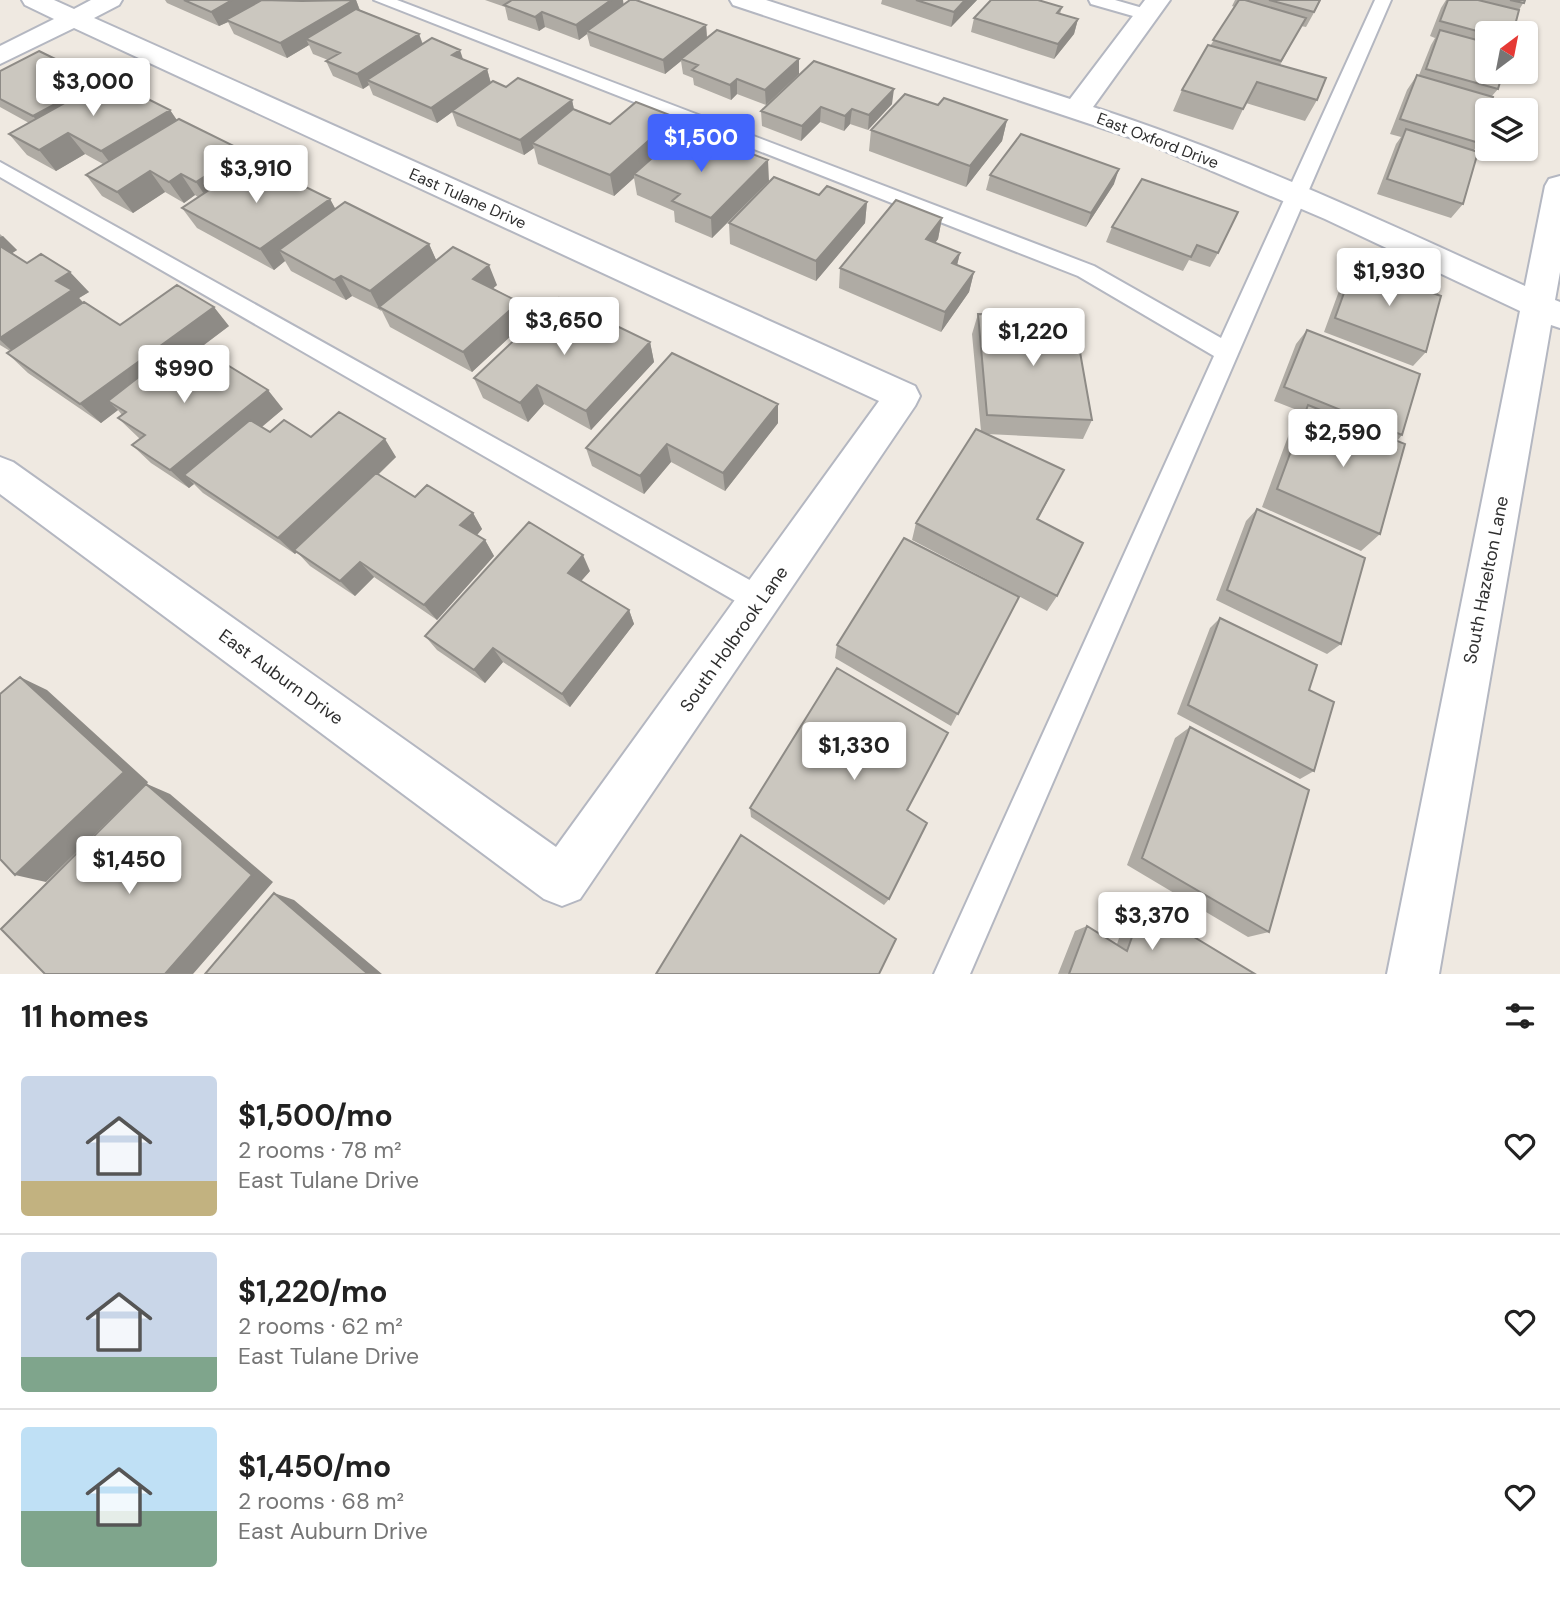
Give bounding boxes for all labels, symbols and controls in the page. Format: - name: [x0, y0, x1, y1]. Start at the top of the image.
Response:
- north arrow: [1475, 21, 1538, 84]
- map controls: [1475, 21, 1538, 161]
- pin: $3,000: [36, 58, 150, 118]
- text: $3,000: [52, 66, 134, 96]
- button: layers: [1475, 98, 1538, 161]
- street label: East Oxford Drive: [1094, 108, 1222, 173]
- pin: $1,500: [644, 114, 758, 174]
- text: $1,500: [664, 122, 738, 152]
- pin: $3,910: [199, 146, 313, 205]
- text: $3,910: [220, 153, 292, 183]
- street label: East Tulane Drive: [406, 163, 530, 234]
- pin: $1,930: [1332, 248, 1446, 308]
- text: $1,930: [1353, 256, 1425, 286]
- pin: $3,650: [507, 298, 621, 357]
- text: $3,650: [525, 305, 603, 335]
- pin: $1,220: [976, 308, 1090, 368]
- text: $1,220: [998, 316, 1068, 346]
- pin: $990: [143, 346, 225, 405]
- text: $990: [154, 353, 214, 383]
- pin: $2,590: [1286, 410, 1400, 469]
- text: $2,590: [1304, 417, 1382, 447]
- street label: South Hazelton Lane: [1458, 494, 1514, 666]
- street label: South Holbrook Lane: [674, 561, 794, 717]
- street label: East Auburn Drive: [214, 624, 348, 730]
- pin: $1,330: [797, 722, 911, 782]
- text: $1,330: [818, 730, 890, 760]
- pin: $1,450: [72, 836, 186, 896]
- text: $1,450: [92, 844, 166, 874]
- pin: $3,370: [1095, 892, 1209, 952]
- text: $3,370: [1114, 900, 1190, 930]
- text: 11 homes: [21, 997, 149, 1036]
- icon: filters: [1501, 997, 1539, 1035]
- text: $1,500/mo: [238, 1096, 393, 1135]
- icon: home: [77, 1104, 161, 1188]
- icon: heart: [1501, 1127, 1539, 1165]
- text: 2 rooms · 78 m²: [238, 1135, 402, 1165]
- text: East Tulane Drive: [238, 1165, 419, 1195]
- text: $1,220/mo: [238, 1272, 388, 1311]
- icon: home: [77, 1280, 161, 1364]
- icon: heart: [1501, 1303, 1539, 1341]
- text: 2 rooms · 62 m²: [238, 1311, 403, 1341]
- text: East Tulane Drive: [238, 1341, 419, 1371]
- text: $1,450/mo: [238, 1447, 391, 1486]
- icon: home: [77, 1455, 161, 1539]
- icon: heart: [1501, 1478, 1539, 1516]
- text: 2 rooms · 68 m²: [238, 1486, 404, 1516]
- text: East Auburn Drive: [238, 1516, 428, 1546]

